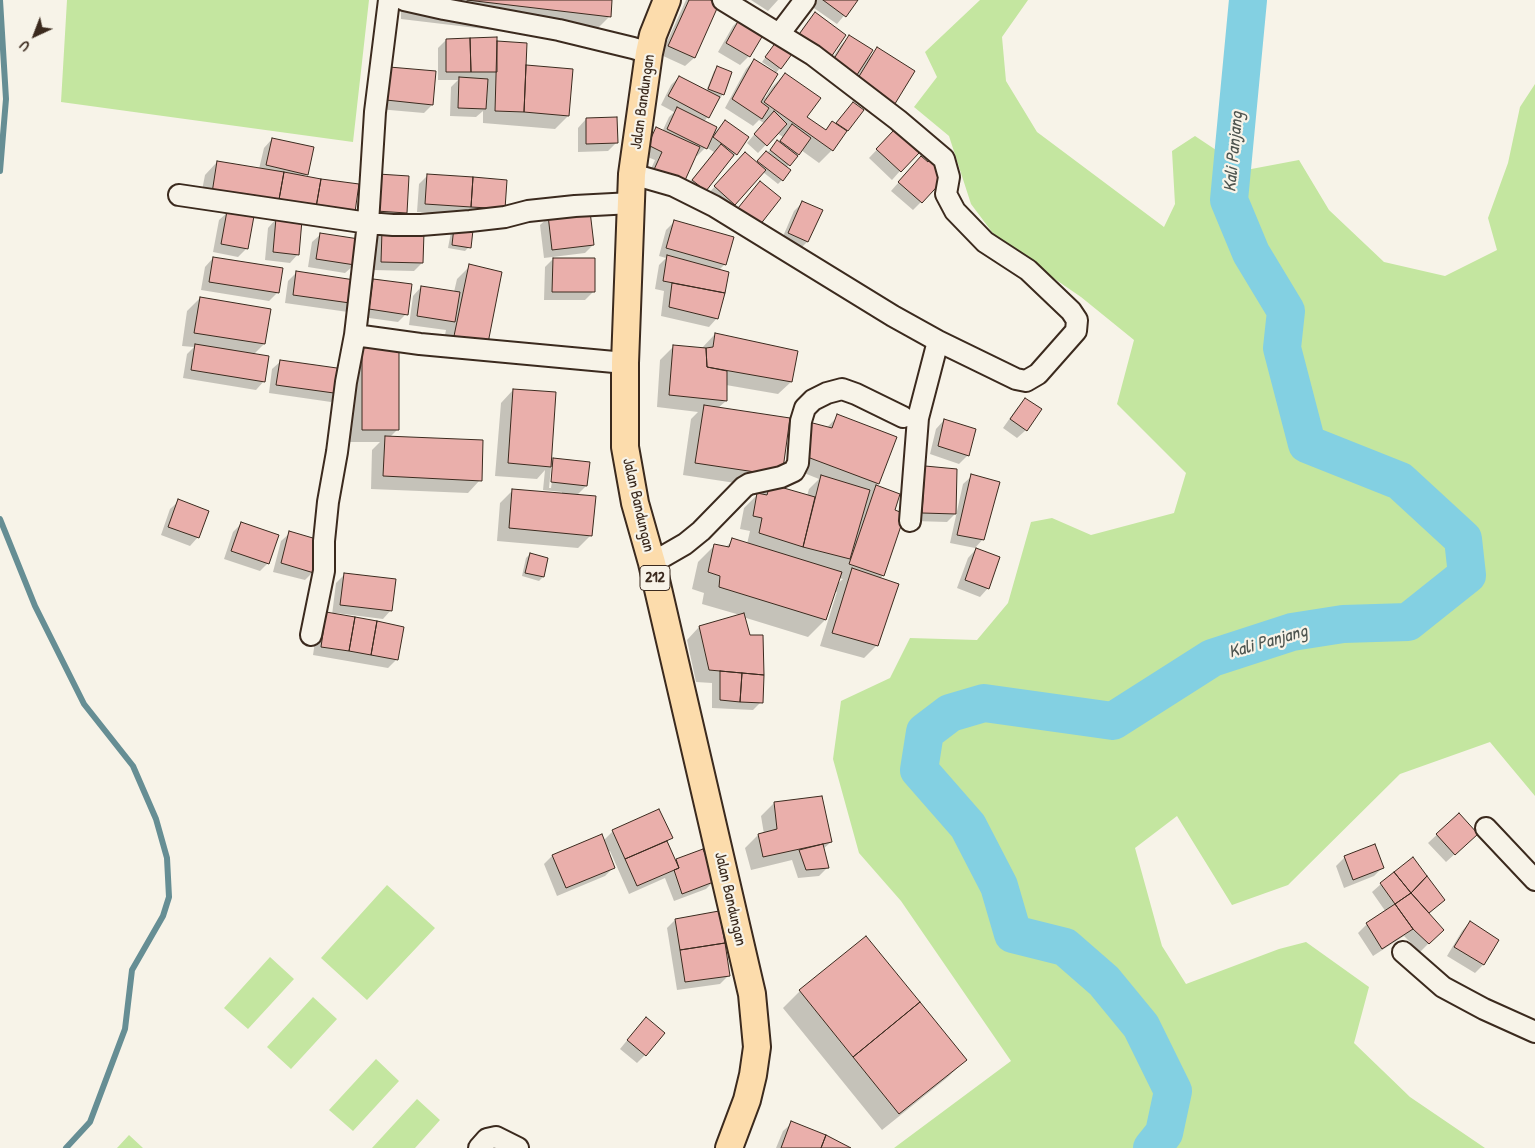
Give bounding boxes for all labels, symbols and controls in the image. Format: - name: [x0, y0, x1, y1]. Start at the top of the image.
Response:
- north arrow: [10, 10, 60, 60]
- text: U: [15, 37, 34, 56]
- street label: Jalan Bandungan: [627, 53, 659, 151]
- water label: Kali Panjang: [1220, 111, 1248, 193]
- street label: Jalan Bandungan: [618, 456, 658, 554]
- road number: 212: [640, 566, 670, 590]
- water label: Kali Panjang: [1226, 620, 1310, 664]
- street label: Jalan Bandungan: [710, 850, 750, 948]

